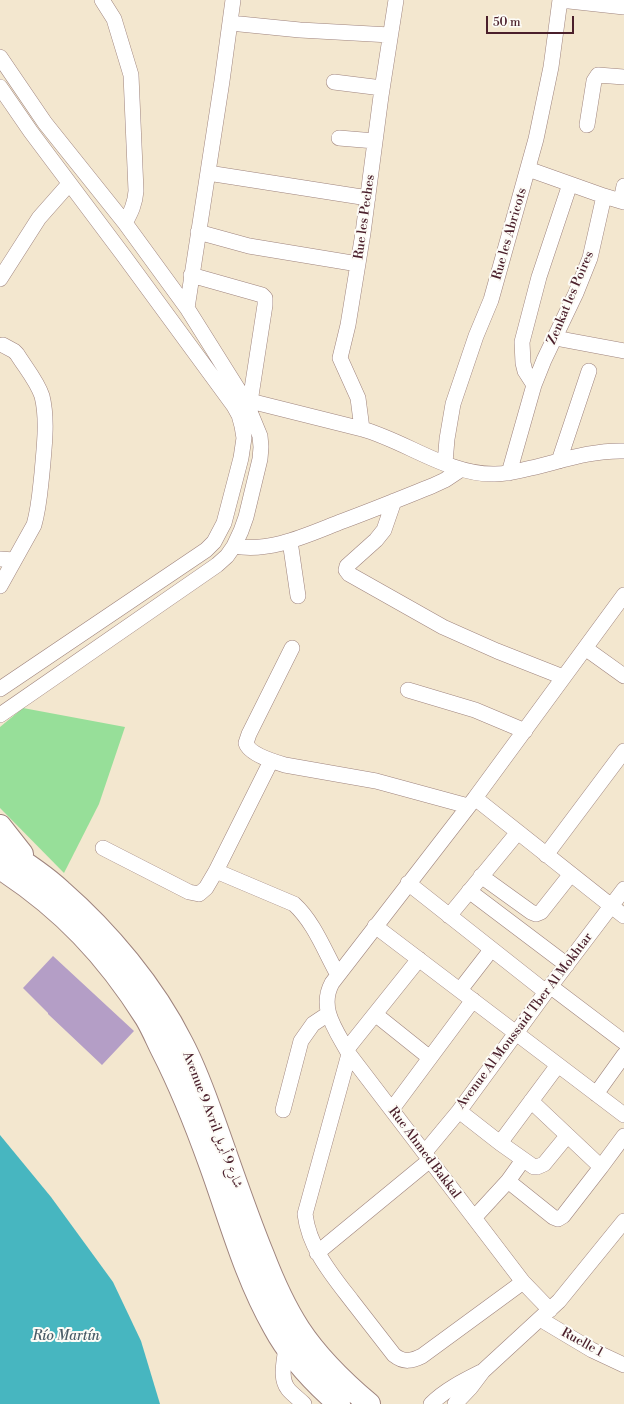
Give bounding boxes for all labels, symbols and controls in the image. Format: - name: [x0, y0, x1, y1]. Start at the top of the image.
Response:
- scale bar: [488, 8, 576, 34]
- text: 50 m: [493, 15, 521, 30]
- street label: Rue les Peches: [351, 174, 379, 260]
- street label: Rue les Abricots: [489, 186, 531, 282]
- street label: Zenkat les Poires: [544, 249, 598, 347]
- street label: Avenue Al Moussaid Tber Al Mokhtar: [454, 930, 596, 1112]
- street label: Avenue 9 Avril شارع 9 أبريل: [179, 1050, 245, 1190]
- street label: Rue Ahmed Bakkal: [385, 1104, 463, 1202]
- street label: Ruelle 1: [558, 1325, 606, 1361]
- water label: Río Martín: [32, 1329, 100, 1345]

